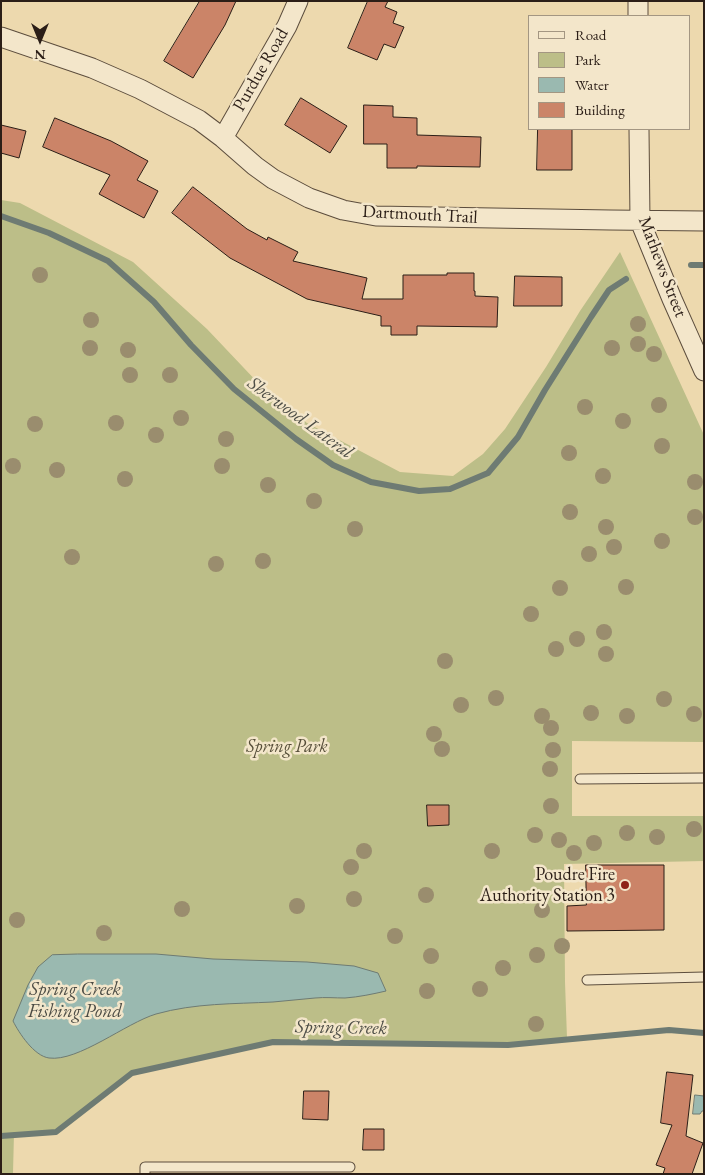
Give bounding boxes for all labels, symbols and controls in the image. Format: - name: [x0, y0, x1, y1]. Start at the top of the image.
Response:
- north arrow: [15, 15, 65, 65]
- legend: [528, 15, 690, 130]
- street label: Purdue Road: [229, 25, 293, 115]
- text: Road: [575, 25, 606, 44]
- text: N: [34, 46, 46, 64]
- text: Park: [575, 50, 601, 69]
- text: Water: [575, 75, 609, 94]
- text: Building: [575, 100, 625, 119]
- street label: Dartmouth Trail: [362, 201, 478, 229]
- street label: Mathews Street: [633, 214, 691, 320]
- water label: Sherwood Lateral: [243, 372, 357, 464]
- park label: Spring Park: [246, 736, 328, 758]
- place label: Poudre Fire Authority Station 3: [480, 864, 615, 906]
- marker: Poudre Fire Authority Station 3: [619, 879, 631, 891]
- water label: Spring Creek Fishing Pond: [28, 979, 122, 1023]
- water label: Spring Creek: [295, 1016, 387, 1040]

